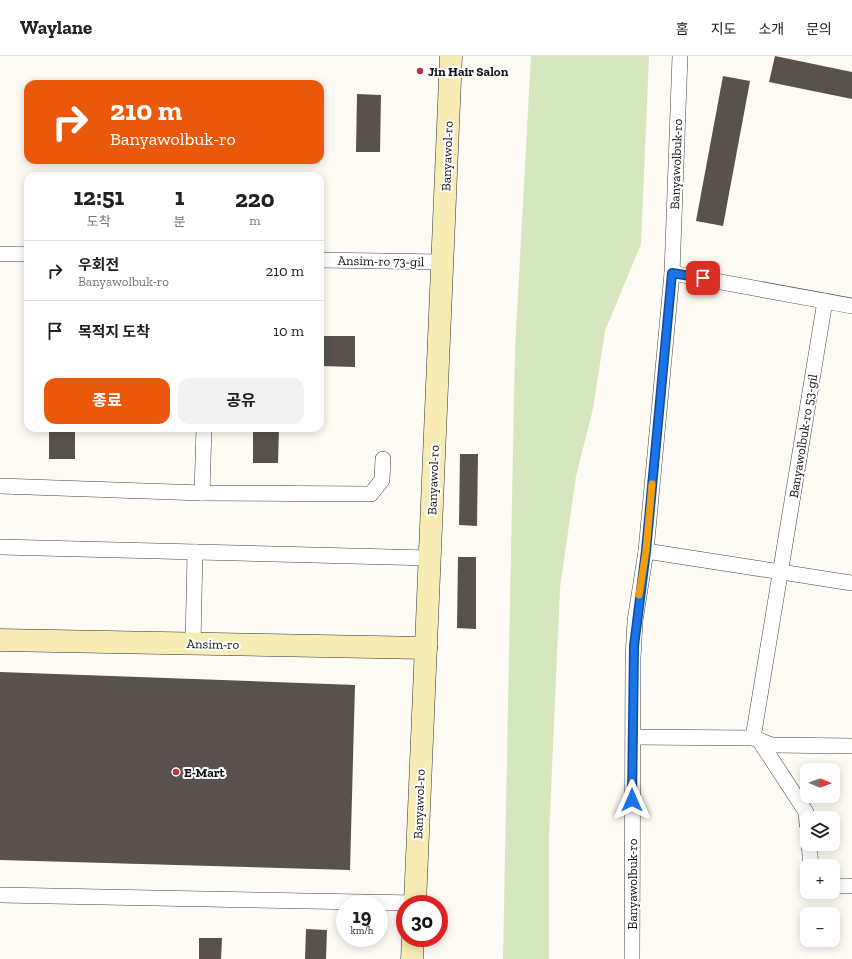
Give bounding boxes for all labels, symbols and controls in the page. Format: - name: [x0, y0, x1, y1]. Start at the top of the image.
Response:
- text: Waylane: [20, 16, 92, 39]
- text: 홈: [676, 21, 689, 38]
- text: 지도: [711, 21, 736, 38]
- text: 소개: [758, 21, 784, 38]
- text: 문의: [806, 21, 832, 38]
- place label: Jin Hair Salon: [428, 64, 509, 79]
- marker: Jin Hair Salon: [415, 66, 425, 76]
- text: 210 m: [110, 94, 182, 127]
- icon: right: [44, 96, 96, 148]
- street label: Banyawolbuk-ro: [667, 118, 685, 210]
- street label: Banyawol-ro: [438, 120, 456, 191]
- text: Banyawolbuk-ro: [110, 128, 236, 150]
- text: 12:51: [73, 182, 124, 211]
- text: 1: [175, 182, 184, 211]
- text: 220: [235, 184, 275, 213]
- text: m: [249, 213, 260, 228]
- text: 도착: [87, 214, 111, 229]
- text: 분: [174, 214, 186, 229]
- street label: Ansim-ro 73-gil: [338, 253, 425, 269]
- text: 우회전: [78, 256, 119, 274]
- icon: right: [44, 260, 66, 282]
- pin: [686, 261, 720, 295]
- text: 210 m: [266, 262, 304, 280]
- icon: arrive: [692, 267, 714, 289]
- text: Banyawolbuk-ro: [78, 274, 169, 289]
- icon: arrive: [44, 320, 66, 342]
- text: 10 m: [273, 322, 304, 340]
- text: 목적지 도착: [78, 323, 150, 341]
- street label: Banyawolbuk-ro 53-gil: [786, 372, 820, 499]
- button: 종료: [44, 378, 170, 424]
- button: 공유: [178, 378, 304, 424]
- street label: Banyawol-ro: [424, 444, 442, 515]
- street label: Ansim-ro: [187, 636, 240, 652]
- north arrow: [800, 763, 840, 803]
- map controls: [800, 763, 840, 947]
- place label: E-Mart: [184, 765, 226, 780]
- marker: E-Mart: [171, 767, 181, 777]
- street label: Banyawol-ro: [410, 768, 428, 839]
- position arrow: [611, 779, 653, 821]
- button: layers: [800, 811, 840, 851]
- street label: Banyawolbuk-ro: [625, 838, 640, 929]
- button: +: [800, 859, 840, 899]
- speed limit sign: 30: [396, 895, 448, 947]
- text: 19: [353, 904, 371, 928]
- button: −: [800, 907, 840, 947]
- text: km/h: [351, 925, 373, 937]

